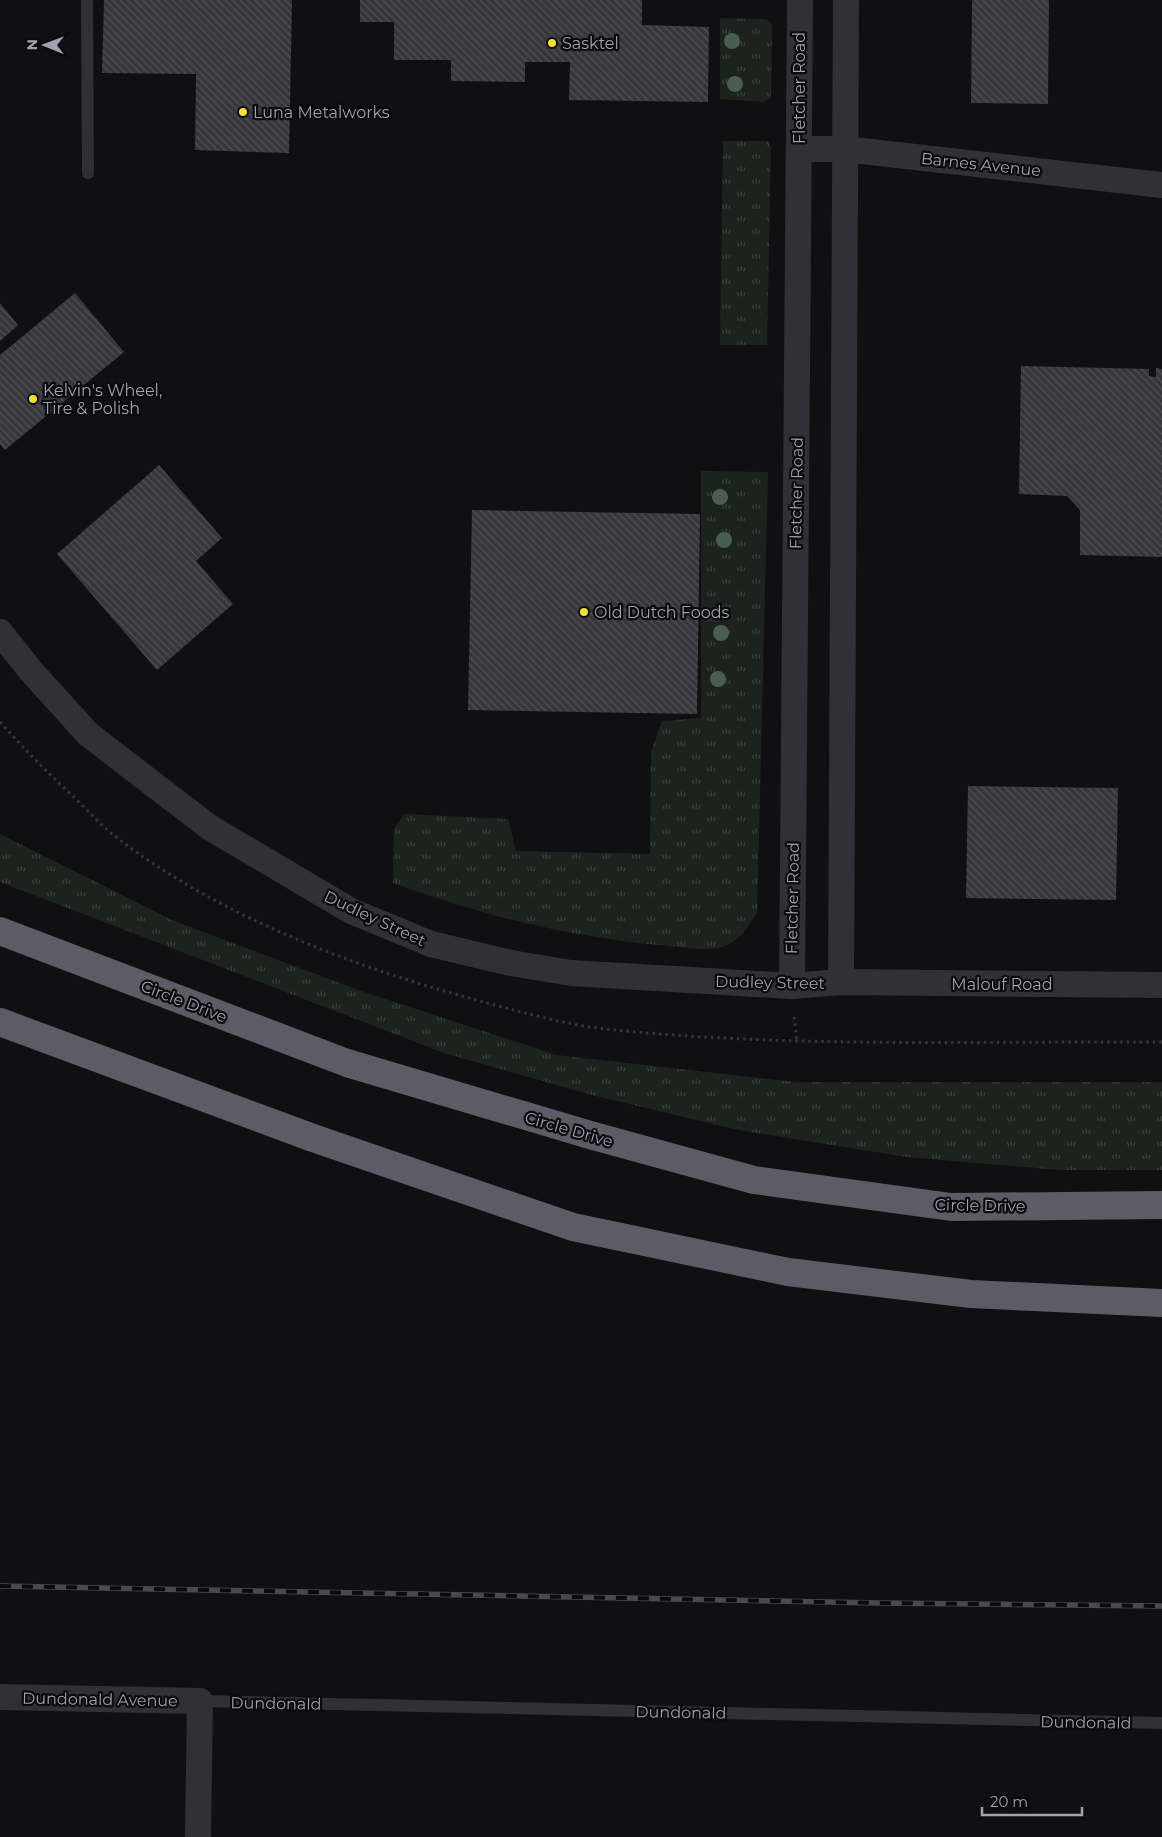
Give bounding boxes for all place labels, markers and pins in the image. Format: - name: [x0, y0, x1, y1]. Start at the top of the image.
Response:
- place label: Sasktel: [562, 34, 619, 53]
- marker: Sasktel: [546, 37, 558, 49]
- place label: Luna Metalworks: [253, 103, 390, 122]
- marker: Luna Metalworks: [237, 106, 249, 118]
- place label: Kelvin's Wheel, Tire & Polish: [43, 381, 162, 418]
- marker: Kelvin's Wheel, Tire & Polish: [27, 393, 39, 405]
- place label: Old Dutch Foods: [594, 603, 730, 622]
- marker: Old Dutch Foods: [578, 606, 590, 618]

